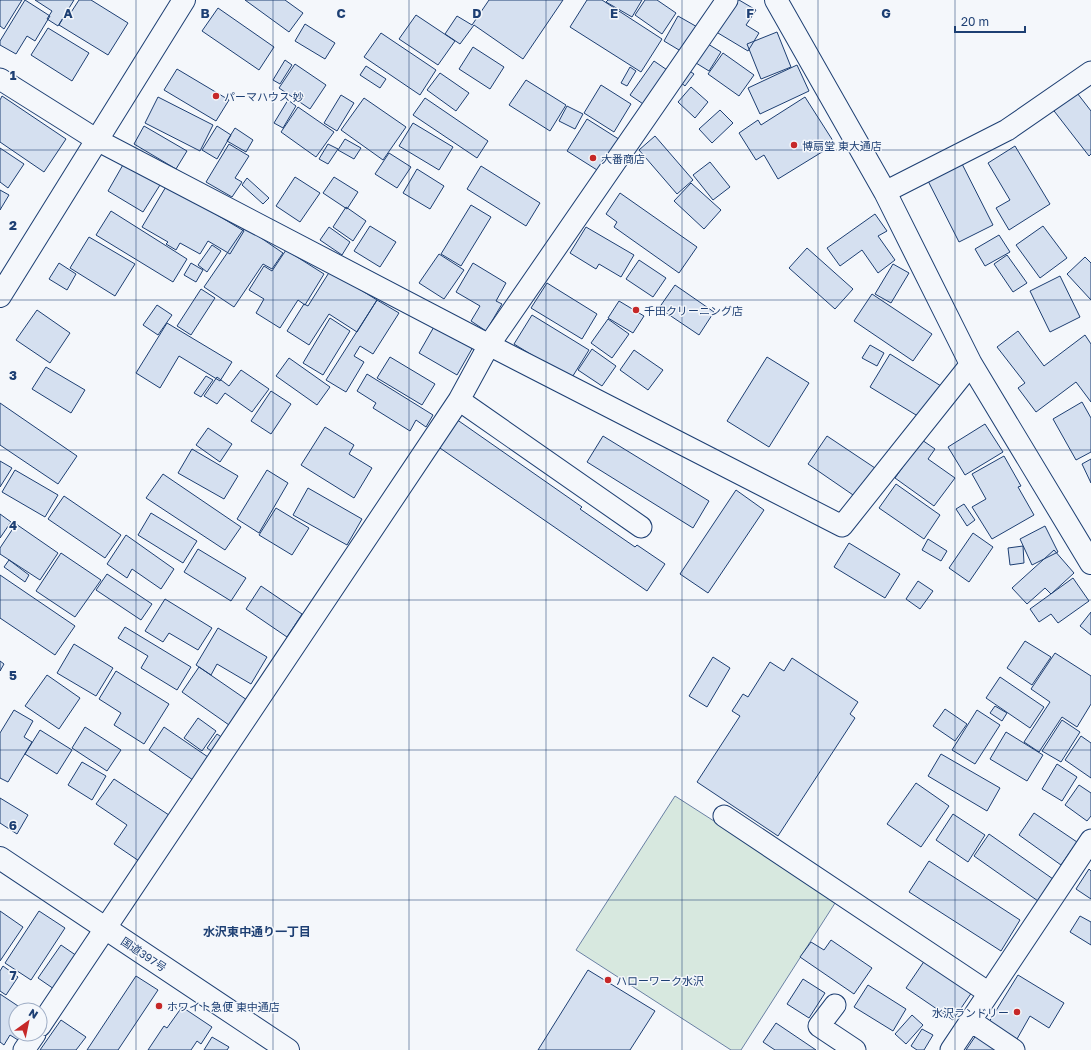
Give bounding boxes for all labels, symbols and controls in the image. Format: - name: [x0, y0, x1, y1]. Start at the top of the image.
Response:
- text: A: [63, 5, 73, 21]
- text: B: [200, 5, 210, 21]
- text: C: [336, 5, 346, 21]
- text: D: [472, 5, 482, 21]
- text: E: [610, 5, 618, 21]
- text: F: [746, 5, 754, 21]
- text: G: [881, 5, 891, 21]
- scale bar: [955, 8, 1025, 34]
- text: 20 m: [961, 14, 989, 29]
- text: 1: [10, 67, 17, 83]
- place label: パーマハウス 妙: [224, 90, 304, 103]
- marker: パーマハウス 妙: [211, 91, 221, 101]
- place label: 博扇堂 東大通店: [802, 139, 882, 152]
- marker: 博扇堂 東大通店: [789, 140, 799, 150]
- place label: 大番商店: [601, 152, 645, 165]
- marker: 大番商店: [588, 153, 598, 163]
- text: 2: [9, 217, 17, 233]
- place label: 千田クリーニング店: [644, 304, 743, 317]
- marker: 千田クリーニング店: [631, 305, 641, 315]
- text: 3: [9, 367, 17, 383]
- text: 4: [9, 517, 17, 533]
- text: 5: [9, 667, 17, 683]
- text: 6: [9, 817, 17, 833]
- district label: 水沢東中通り一丁目: [203, 924, 311, 939]
- street label: 国道397号: [119, 934, 169, 974]
- text: 7: [9, 967, 17, 983]
- place label: ハローワーク水沢: [616, 974, 704, 987]
- marker: ハローワーク水沢: [603, 975, 613, 985]
- place label: ホワイト急便 東中通店: [167, 1000, 280, 1013]
- marker: ホワイト急便 東中通店: [154, 1001, 164, 1011]
- north arrow: [8, 1002, 48, 1042]
- text: N: [27, 1005, 41, 1021]
- place label: 水沢ランドリー: [932, 1006, 1009, 1019]
- marker: 水沢ランドリー: [1012, 1007, 1022, 1017]

